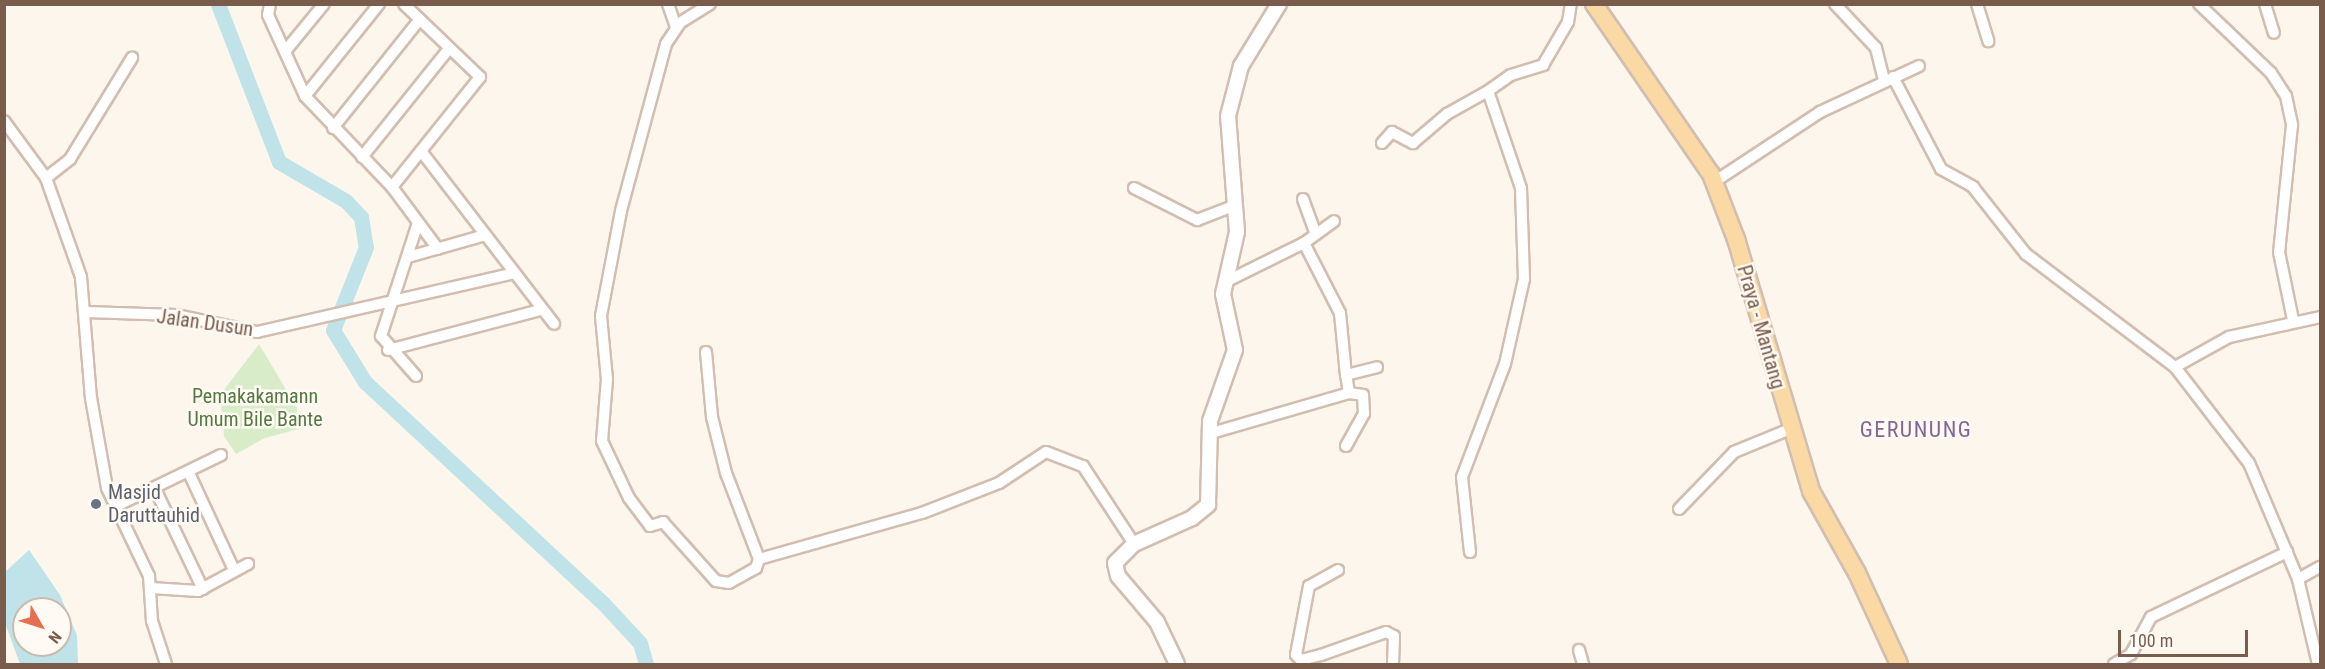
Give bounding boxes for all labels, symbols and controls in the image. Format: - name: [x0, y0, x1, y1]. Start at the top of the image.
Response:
- street label: Praya - Mantang: [1732, 262, 1790, 392]
- street label: Jalan Dusun: [155, 304, 255, 342]
- park label: Pemakakamann Umum Bile Bante: [187, 384, 323, 431]
- district label: GERUNUNG: [1860, 417, 1972, 443]
- place label: Masjid Daruttauhid: [108, 480, 200, 527]
- marker: Masjid Daruttauhid: [89, 497, 103, 511]
- north arrow: [12, 597, 72, 657]
- scale bar: [2121, 618, 2252, 656]
- text: N: [44, 628, 65, 647]
- text: 100 m: [2129, 630, 2173, 651]

